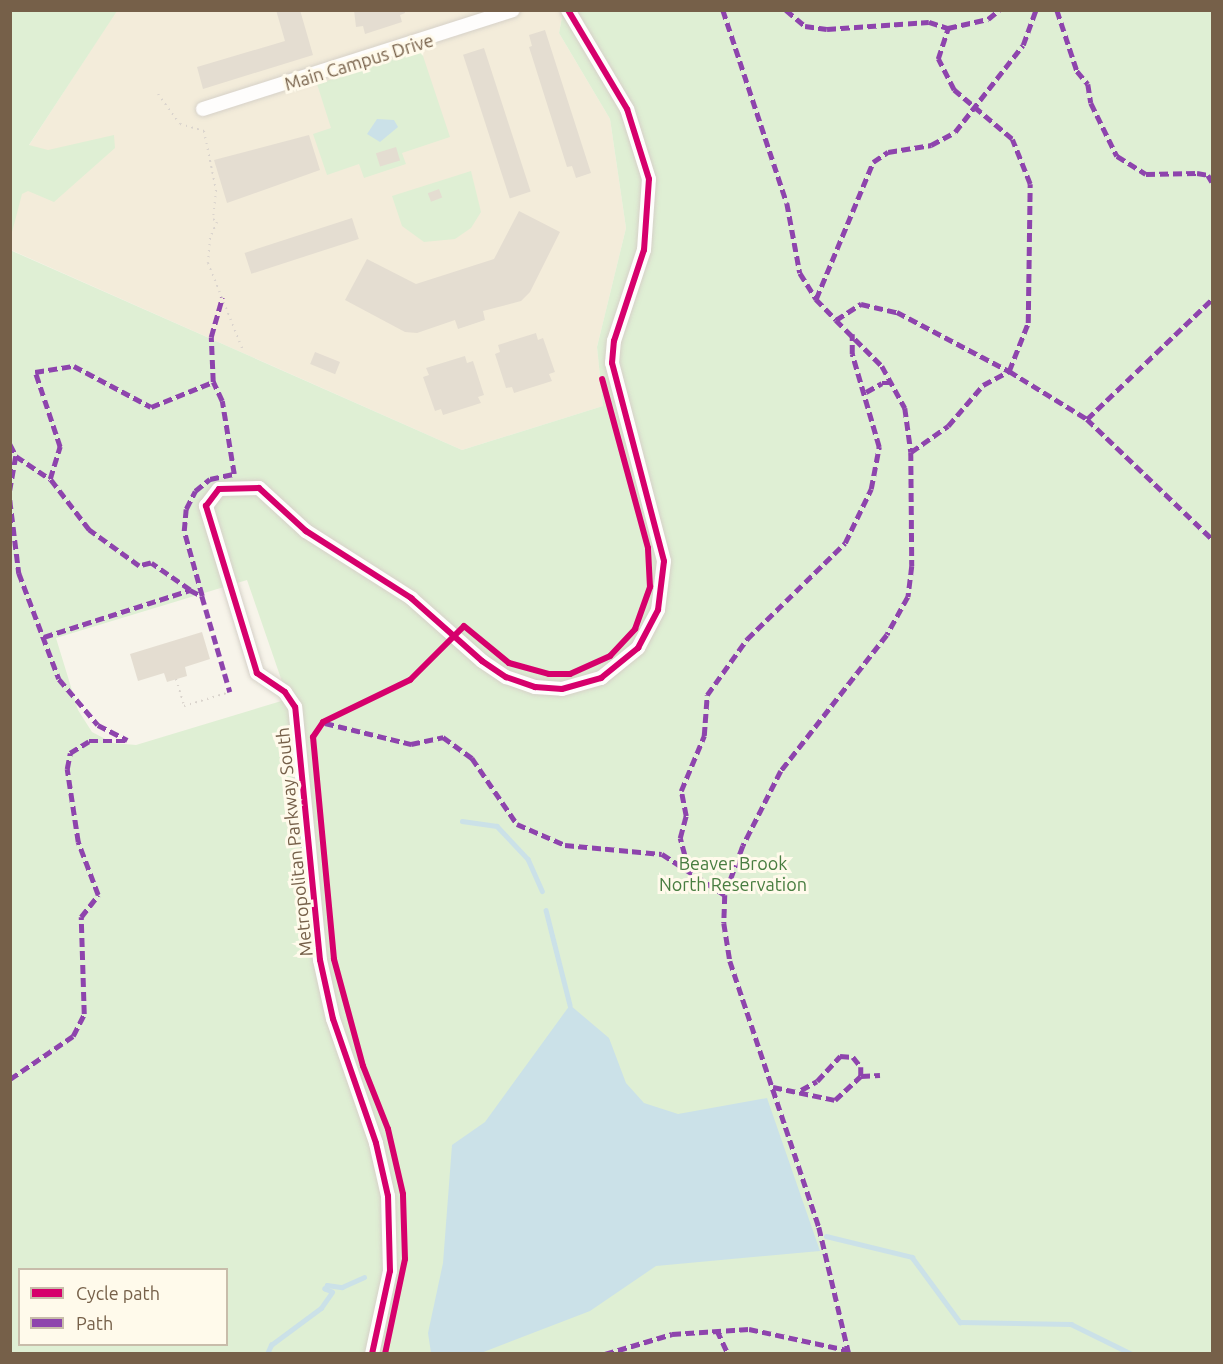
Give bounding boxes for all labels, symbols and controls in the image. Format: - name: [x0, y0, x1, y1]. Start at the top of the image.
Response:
- street label: Main Campus Drive: [282, 29, 436, 95]
- street label: Metropolitan Parkway South: [271, 726, 317, 958]
- park label: Beaver Brook North Reservation: [659, 853, 807, 896]
- legend: [18, 1268, 228, 1346]
- text: Cycle path: [76, 1283, 160, 1303]
- text: Path: [76, 1313, 113, 1333]

